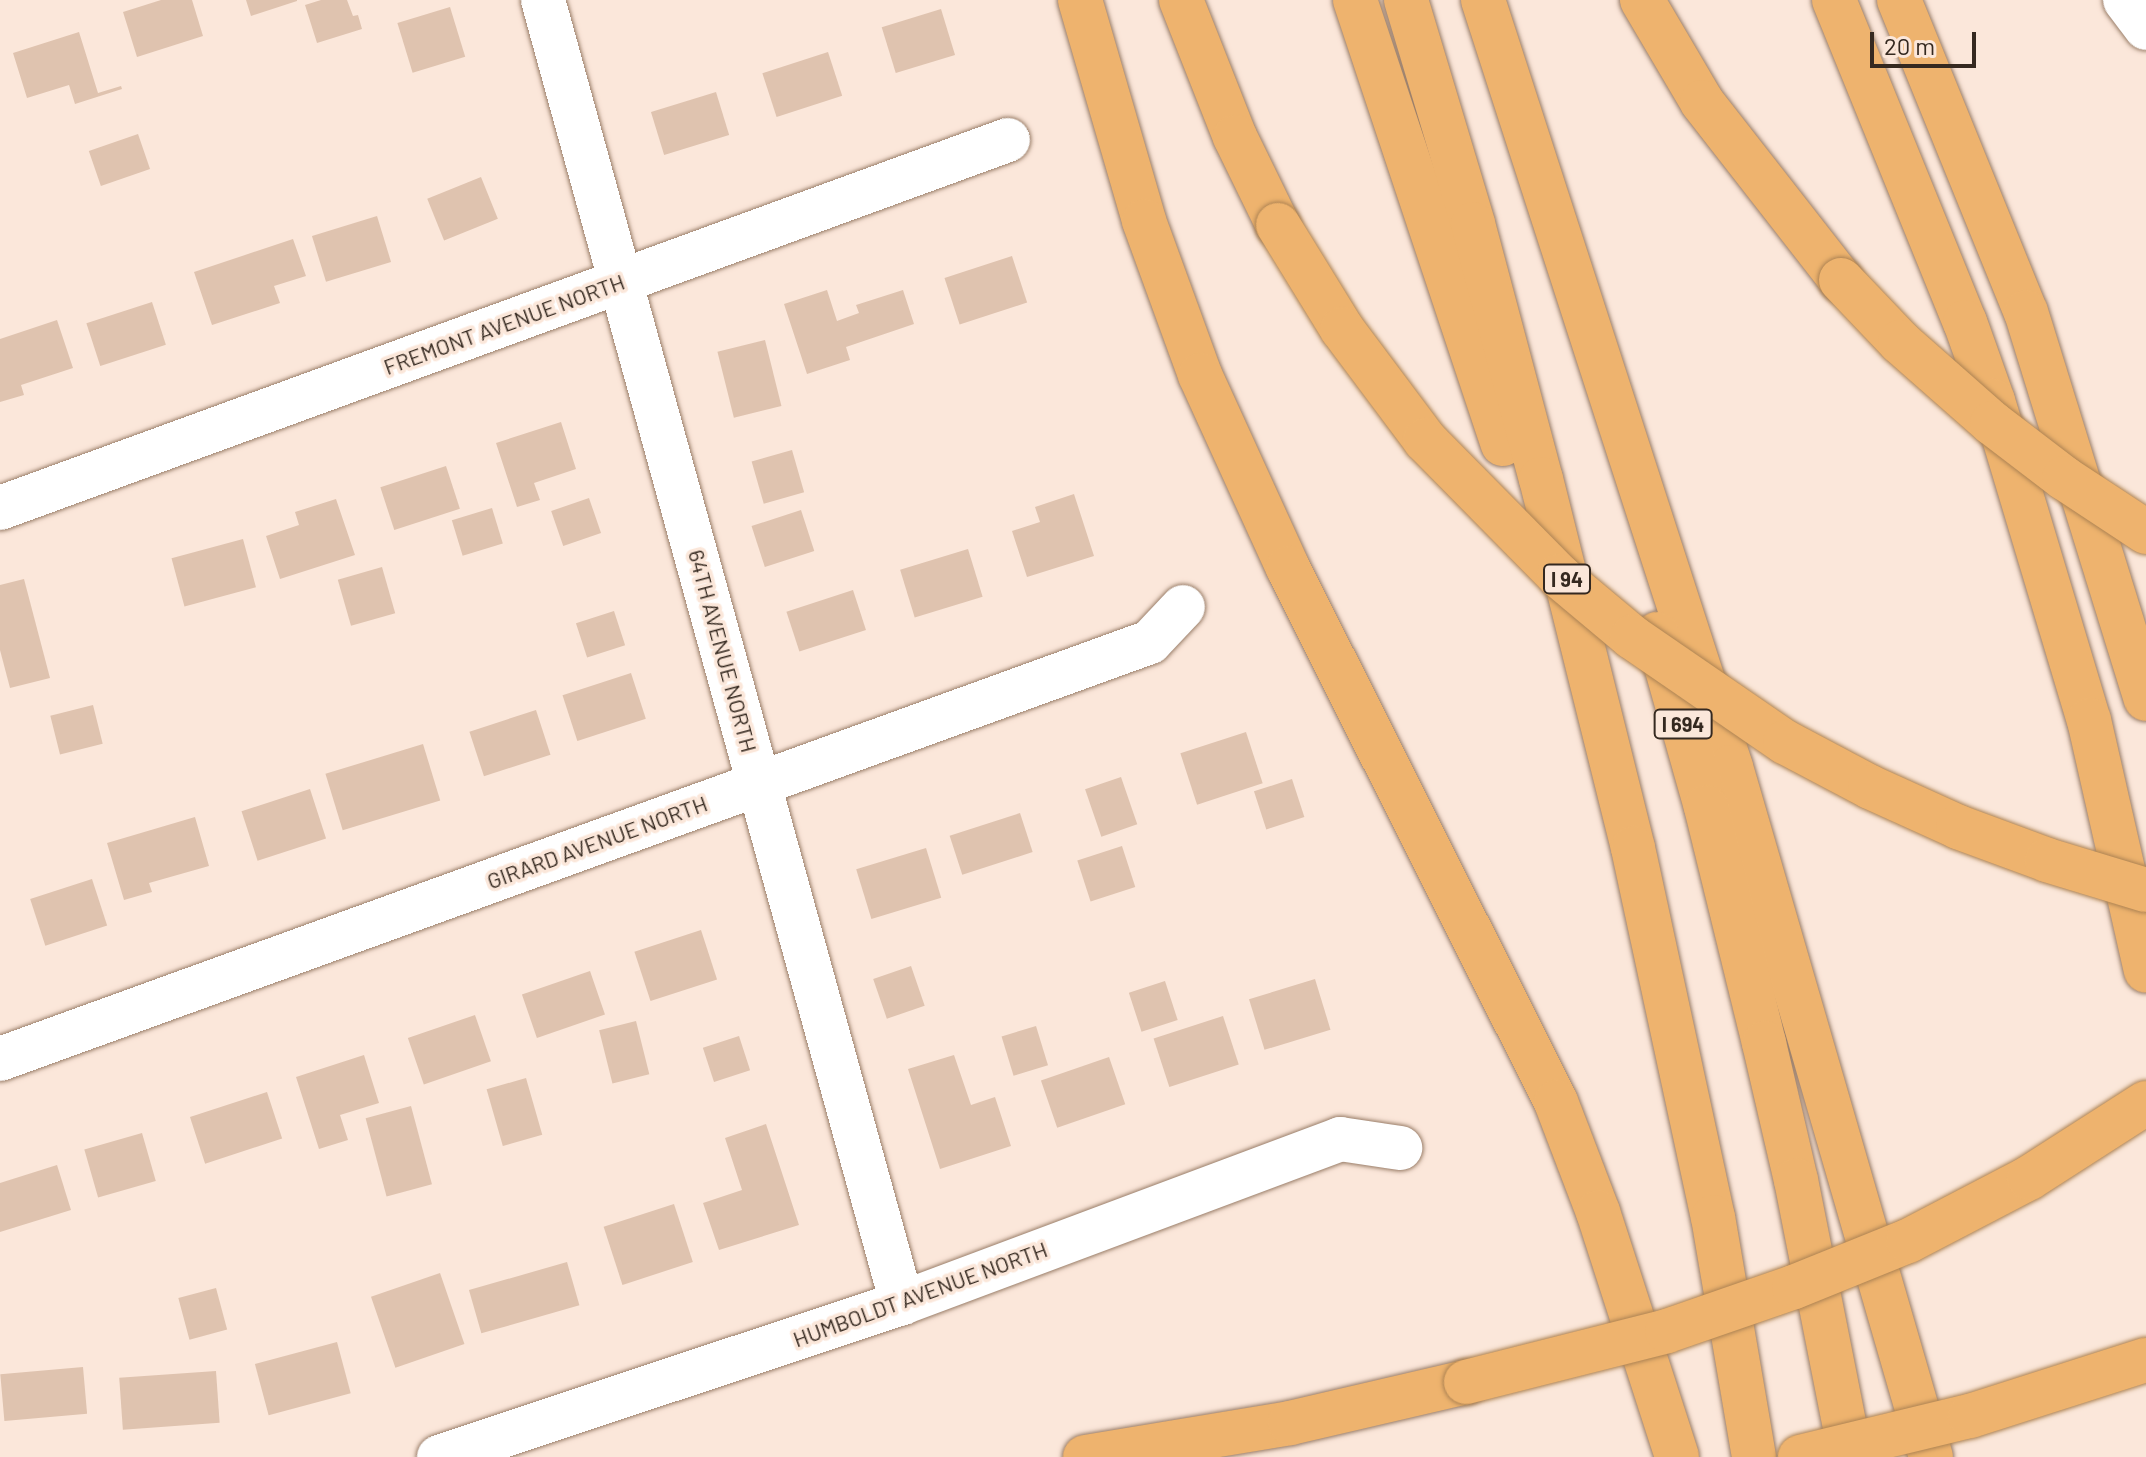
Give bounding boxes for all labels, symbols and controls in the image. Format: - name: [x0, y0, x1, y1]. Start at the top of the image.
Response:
- scale bar: [1874, 16, 1980, 66]
- text: 20 m: [1884, 31, 1935, 60]
- street label: FREMONT AVENUE NORTH: [380, 268, 628, 380]
- street label: 64TH AVENUE NORTH: [683, 547, 763, 755]
- road number: I 94: [1543, 563, 1591, 595]
- road number: I 694: [1653, 708, 1713, 740]
- street label: GIRARD AVENUE NORTH: [483, 790, 711, 894]
- street label: HUMBOLDT AVENUE NORTH: [789, 1236, 1051, 1352]

